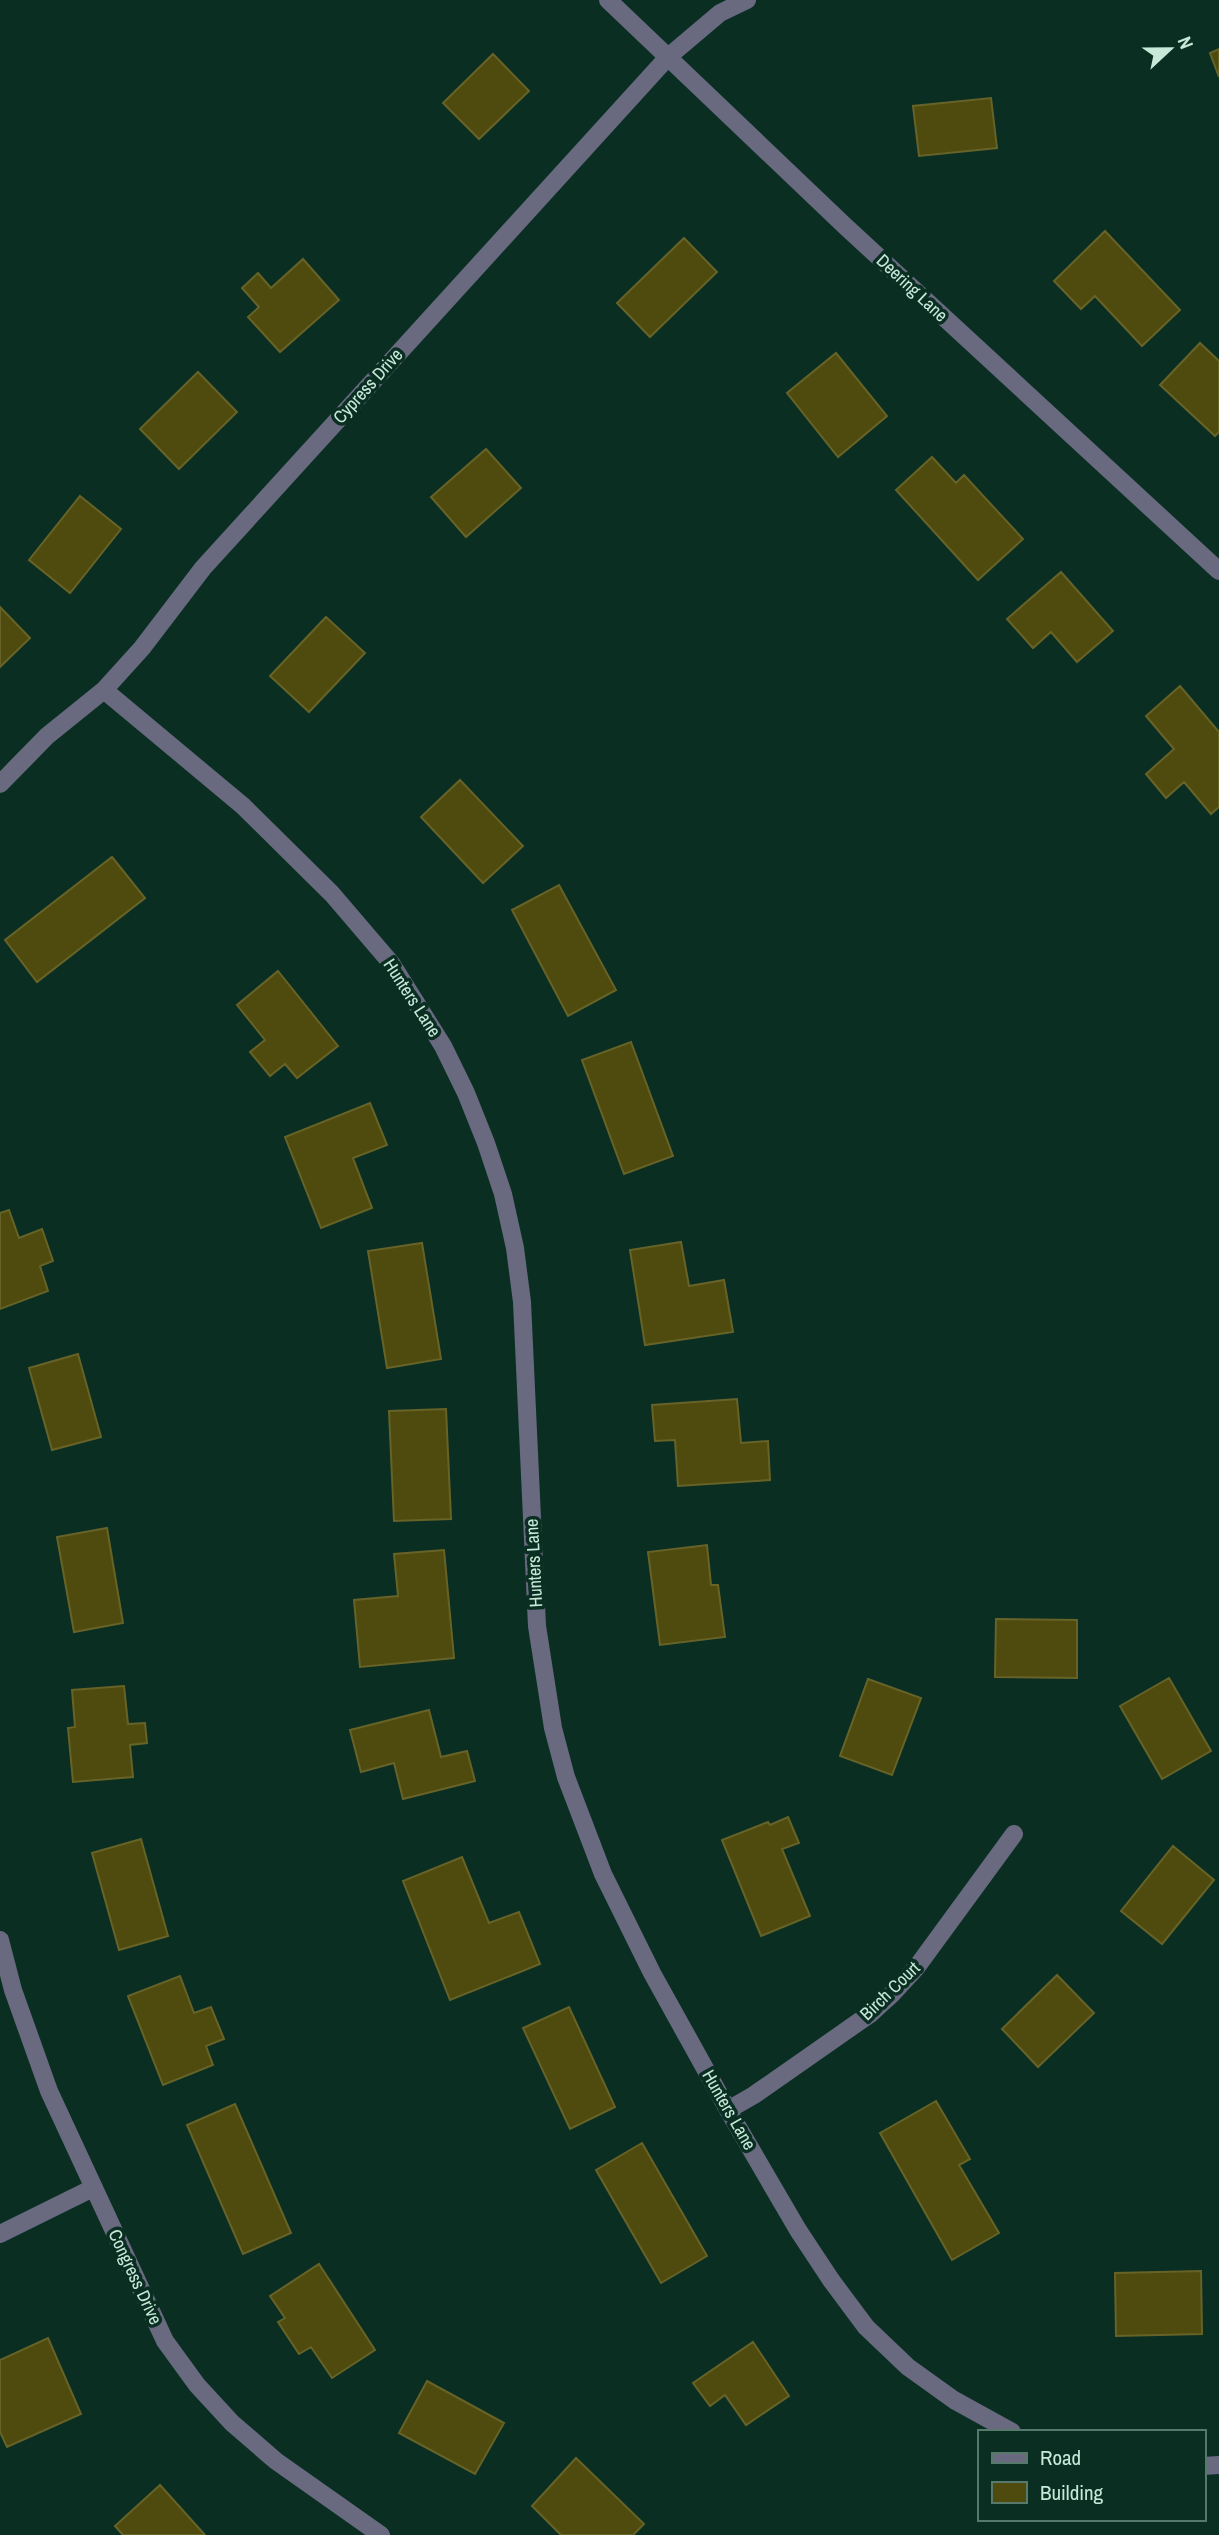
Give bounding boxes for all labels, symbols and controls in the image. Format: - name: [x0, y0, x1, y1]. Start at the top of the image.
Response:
- north arrow: [1135, 14, 1205, 84]
- text: N: [1172, 33, 1200, 53]
- street label: Deering Lane: [871, 248, 954, 327]
- street label: Cypress Drive: [327, 343, 408, 429]
- street label: Hunters Lane: [378, 954, 447, 1042]
- street label: Hunters Lane: [519, 1518, 548, 1608]
- street label: Birch Court: [854, 1956, 925, 2026]
- street label: Hunters Lane: [696, 2065, 762, 2154]
- street label: Congress Drive: [102, 2225, 168, 2329]
- legend: [978, 2430, 1205, 2521]
- text: Road: [1040, 2443, 1081, 2472]
- text: Building: [1040, 2478, 1104, 2507]

